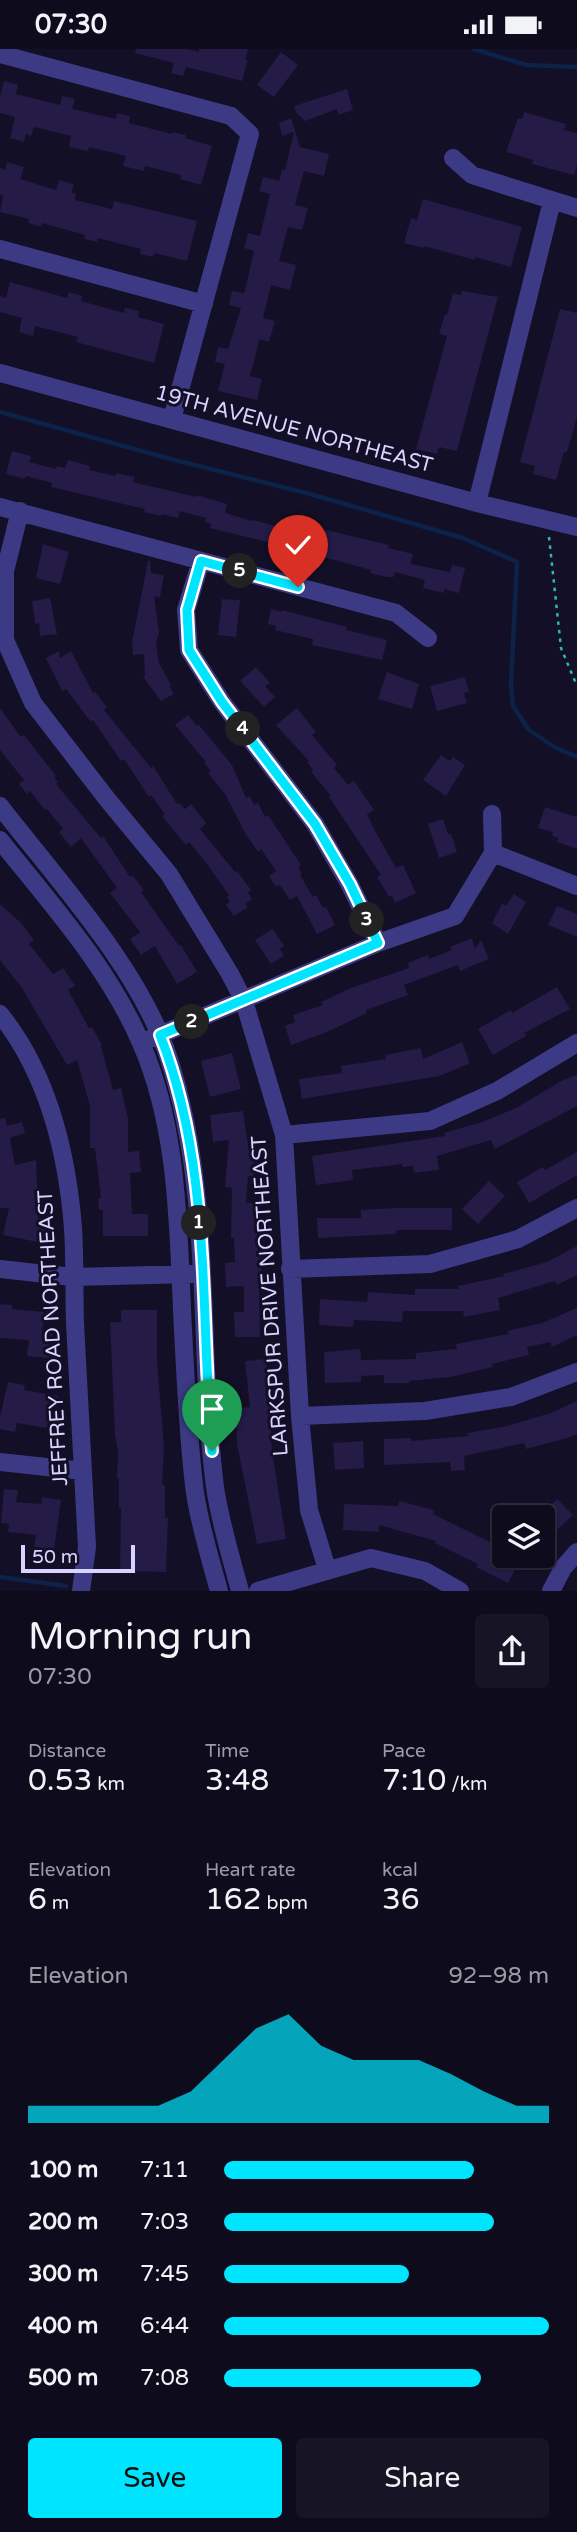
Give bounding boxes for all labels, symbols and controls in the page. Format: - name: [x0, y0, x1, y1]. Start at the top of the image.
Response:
- text: 07:30: [35, 9, 107, 40]
- street label: 19TH AVENUE NORTHEAST: [152, 380, 436, 478]
- pin: [268, 515, 328, 587]
- icon: check: [279, 526, 317, 564]
- pin: 5: [222, 553, 258, 589]
- text: 5: [234, 559, 245, 581]
- pin: 4: [226, 711, 260, 747]
- text: 4: [237, 717, 248, 739]
- pin: 3: [350, 903, 384, 937]
- text: 3: [361, 908, 372, 930]
- pin: 2: [174, 1005, 210, 1039]
- text: 2: [186, 1010, 197, 1032]
- street label: LARKSPUR DRIVE NORTHEAST: [246, 1135, 294, 1457]
- street label: JEFFREY ROAD NORTHEAST: [33, 1189, 73, 1486]
- pin: 1: [182, 1205, 216, 1241]
- text: 1: [193, 1211, 204, 1233]
- pin: [182, 1379, 242, 1451]
- icon: arrive: [193, 1390, 231, 1428]
- map controls: [492, 1505, 555, 1568]
- button: layers: [492, 1505, 555, 1568]
- scale bar: [21, 1541, 135, 1573]
- text: 50 m: [32, 1546, 78, 1568]
- text: Morning run: [28, 1614, 252, 1660]
- button: share: [475, 1614, 549, 1688]
- text: 07:30: [28, 1663, 92, 1691]
- text: Distance: [28, 1740, 106, 1762]
- text: Time: [205, 1740, 249, 1762]
- text: Pace: [382, 1740, 426, 1762]
- text: 0.53: [28, 1762, 92, 1799]
- text: 3:48: [205, 1762, 269, 1799]
- text: 7:10: [382, 1762, 446, 1799]
- text: km: [92, 1773, 125, 1795]
- text: /km: [446, 1773, 487, 1795]
- text: Elevation: [28, 1859, 111, 1881]
- text: Heart rate: [205, 1859, 296, 1881]
- text: kcal: [382, 1859, 418, 1881]
- text: 6: [28, 1881, 47, 1918]
- text: 162: [205, 1881, 262, 1918]
- text: 36: [382, 1881, 420, 1918]
- text: m: [47, 1892, 69, 1914]
- text: bpm: [262, 1892, 308, 1914]
- text: Elevation: [28, 1962, 129, 1990]
- text: 92–98 m: [448, 1962, 549, 1990]
- text: 100 m: [28, 2156, 98, 2184]
- text: 7:11: [140, 2156, 189, 2184]
- text: 200 m: [28, 2208, 98, 2236]
- text: 7:03: [140, 2208, 189, 2236]
- text: 300 m: [28, 2260, 98, 2288]
- text: 7:45: [140, 2260, 189, 2288]
- text: 400 m: [28, 2312, 98, 2340]
- text: 6:44: [140, 2312, 189, 2340]
- text: 500 m: [28, 2364, 98, 2392]
- text: 7:08: [140, 2364, 189, 2392]
- button: Save: [28, 2438, 282, 2518]
- button: Share: [296, 2438, 549, 2518]

